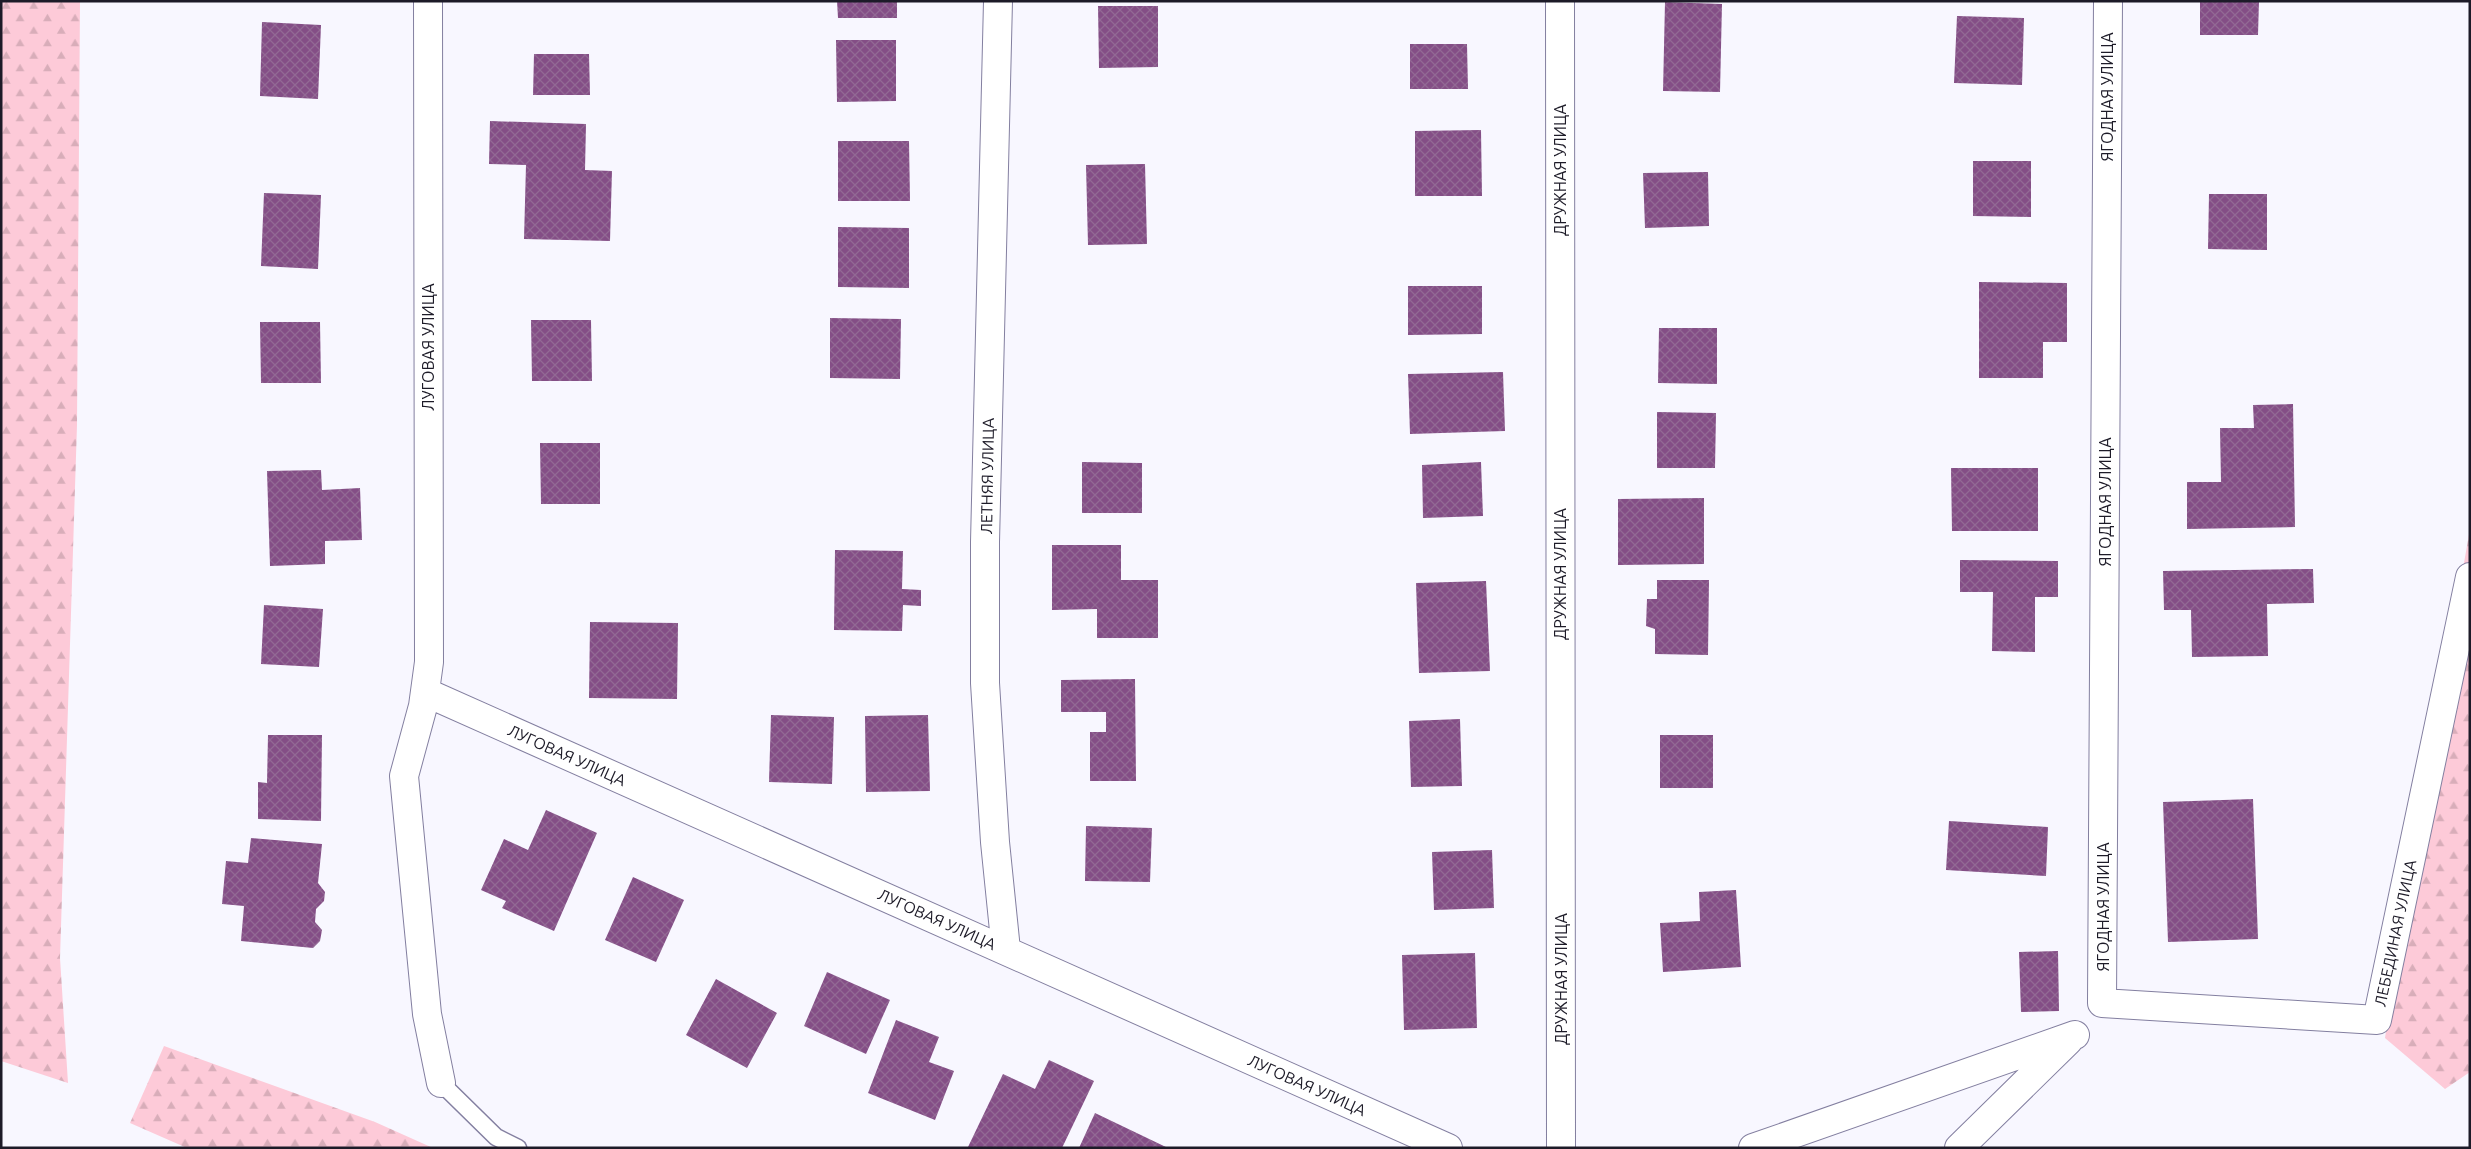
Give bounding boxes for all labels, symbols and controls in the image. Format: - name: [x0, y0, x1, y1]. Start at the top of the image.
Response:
- street label: ЯГОДНАЯ УЛИЦА: [2098, 32, 2116, 162]
- street label: ДРУЖНАЯ УЛИЦА: [1551, 103, 1569, 236]
- street label: ЛУГОВАЯ УЛИЦА: [419, 283, 437, 411]
- street label: ЛЕТНЯЯ УЛИЦА: [977, 417, 997, 534]
- street label: ЯГОДНАЯ УЛИЦА: [2096, 437, 2114, 567]
- street label: ДРУЖНАЯ УЛИЦА: [1551, 507, 1569, 640]
- street label: ЛУГОВАЯ УЛИЦА: [505, 721, 629, 789]
- street label: ЯГОДНАЯ УЛИЦА: [2094, 842, 2112, 972]
- street label: ЛЕБЕДИНАЯ УЛИЦА: [2371, 857, 2419, 1008]
- street label: ЛУГОВАЯ УЛИЦА: [875, 885, 999, 953]
- street label: ДРУЖНАЯ УЛИЦА: [1552, 912, 1570, 1045]
- street label: ЛУГОВАЯ УЛИЦА: [1245, 1051, 1369, 1119]

